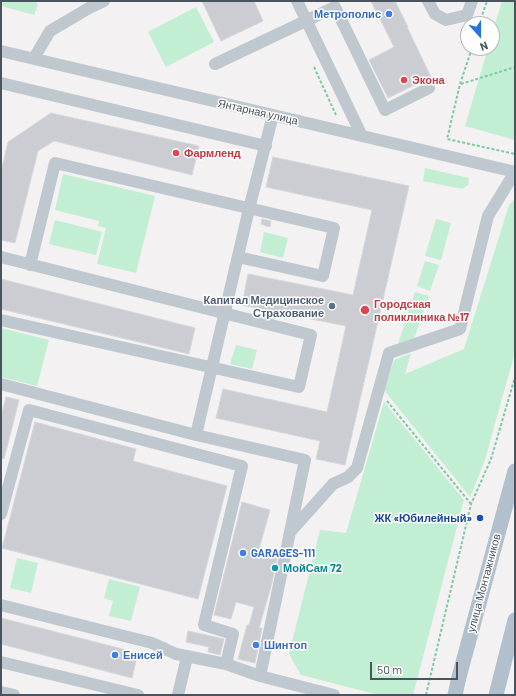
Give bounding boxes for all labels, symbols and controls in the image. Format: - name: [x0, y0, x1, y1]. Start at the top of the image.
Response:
- place label: Метрополис: [314, 7, 381, 21]
- marker: Метрополис: [384, 9, 394, 19]
- north arrow: [460, 16, 500, 56]
- text: N: [478, 39, 490, 54]
- place label: Экона: [412, 73, 445, 87]
- marker: Экона: [399, 75, 409, 85]
- street label: Янтарная улица: [217, 96, 299, 128]
- place label: Фармленд: [184, 146, 241, 160]
- marker: Фармленд: [171, 148, 181, 158]
- place label: Капитал Медицинское Страхование: [203, 293, 324, 319]
- place label: Городская поликлиника №17: [374, 297, 469, 323]
- marker: Капитал Медицинское Страхование: [327, 301, 337, 311]
- marker: Городская поликлиника №17: [359, 304, 371, 316]
- place label: ЖК «Юбилейный»: [375, 511, 472, 525]
- marker: ЖК «Юбилейный»: [475, 513, 485, 523]
- street label: улица Монтажников: [464, 532, 504, 634]
- place label: GARAGES-111: [251, 546, 315, 560]
- marker: GARAGES-111: [238, 548, 248, 558]
- place label: МойСам 72: [283, 561, 342, 575]
- marker: МойСам 72: [270, 563, 280, 573]
- place label: Шинтоп: [264, 638, 307, 652]
- marker: Шинтоп: [251, 640, 261, 650]
- place label: Енисей: [123, 648, 163, 662]
- marker: Енисей: [110, 650, 120, 660]
- scale bar: [372, 654, 460, 680]
- text: 50 m: [377, 662, 402, 676]

